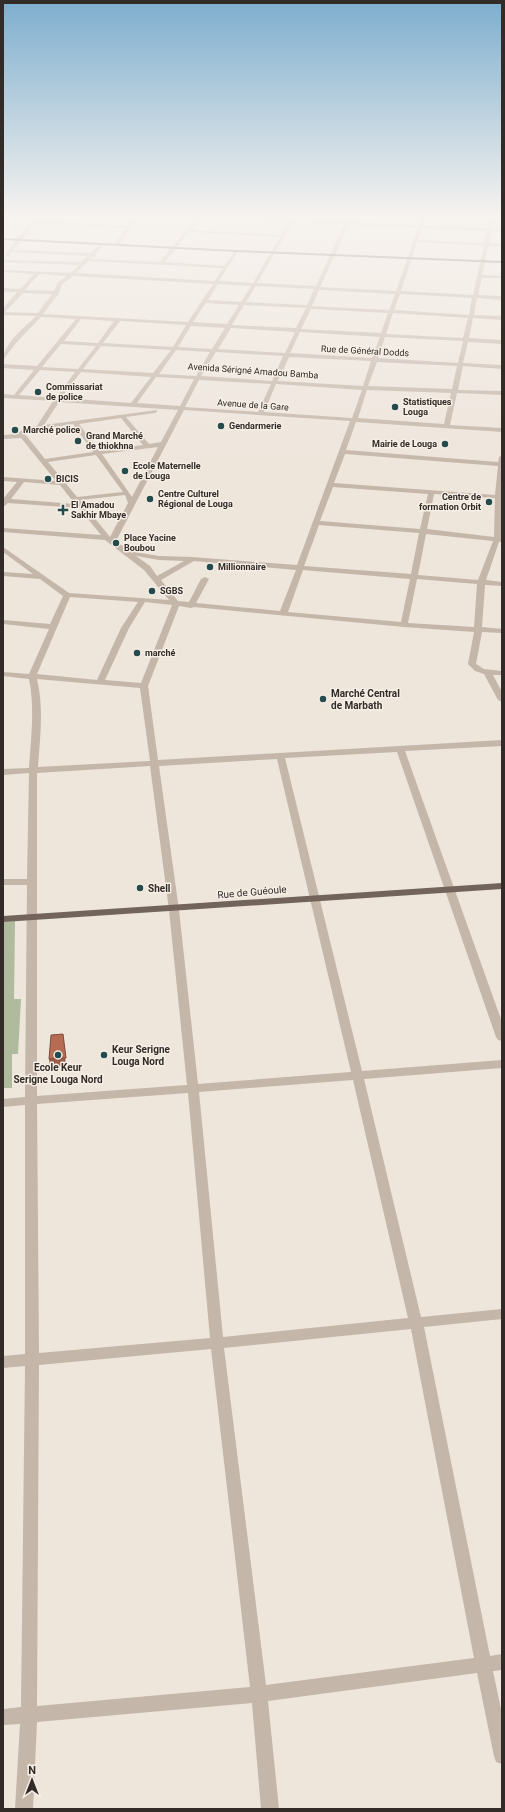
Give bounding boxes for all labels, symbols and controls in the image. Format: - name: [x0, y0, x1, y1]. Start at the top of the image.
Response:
- street label: Rue de Général Dodds: [321, 344, 410, 358]
- street label: Avenida Sérigné Amadou Bamba: [187, 361, 319, 381]
- place label: Commissariat de police: [46, 382, 103, 402]
- marker: Commissariat de police: [33, 387, 43, 397]
- place label: Statistiques Louga: [403, 397, 452, 417]
- street label: Avenue de la Gare: [217, 398, 289, 413]
- marker: Statistiques Louga: [390, 402, 400, 412]
- marker: Gendarmerie: [216, 421, 226, 431]
- place label: Gendarmerie: [229, 421, 282, 431]
- marker: Marché police: [10, 425, 20, 435]
- place label: Marché police: [23, 425, 80, 435]
- place label: Grand Marché de thiokhna: [86, 431, 143, 451]
- marker: Grand Marché de thiokhna: [73, 436, 83, 446]
- place label: Mairie de Louga: [372, 439, 437, 449]
- marker: Mairie de Louga: [440, 439, 450, 449]
- place label: Ecole Maternelle de Louga: [133, 461, 201, 481]
- marker: Ecole Maternelle de Louga: [120, 466, 130, 476]
- marker: BICIS: [43, 474, 53, 484]
- place label: BICIS: [56, 474, 79, 484]
- place label: Centre Culturel Régional de Louga: [158, 489, 233, 509]
- place label: Centre de formation Orbit: [419, 492, 481, 512]
- marker: Centre Culturel Régional de Louga: [145, 494, 155, 504]
- marker: Centre de formation Orbit: [484, 497, 494, 507]
- place label: El Amadou Sakhir Mbaye: [71, 500, 126, 520]
- marker: El Amadou Sakhir Mbaye: [58, 505, 68, 515]
- place label: Place Yacine Boubou: [124, 533, 176, 553]
- marker: Place Yacine Boubou: [111, 538, 121, 548]
- marker: Millionnaire: [205, 562, 215, 572]
- place label: Millionnaire: [218, 562, 266, 572]
- marker: SGBS: [147, 586, 157, 596]
- place label: SGBS: [160, 586, 183, 596]
- marker: marché: [132, 648, 142, 658]
- place label: marché: [145, 648, 176, 658]
- place label: Marché Central de Marbath: [331, 688, 400, 711]
- marker: Marché Central de Marbath: [318, 694, 328, 704]
- marker: Shell: [135, 883, 145, 893]
- place label: Shell: [148, 883, 171, 894]
- street label: Rue de Guéoule: [217, 883, 287, 901]
- place label: Keur Serigne Louga Nord: [112, 1044, 171, 1067]
- marker: Ecole Keur Serigne Louga Nord: [53, 1050, 63, 1060]
- marker: Keur Serigne Louga Nord: [99, 1050, 109, 1060]
- place label: Ecole Keur Serigne Louga Nord: [13, 1062, 103, 1085]
- north arrow: [12, 1760, 52, 1800]
- text: N: [28, 1764, 36, 1777]

